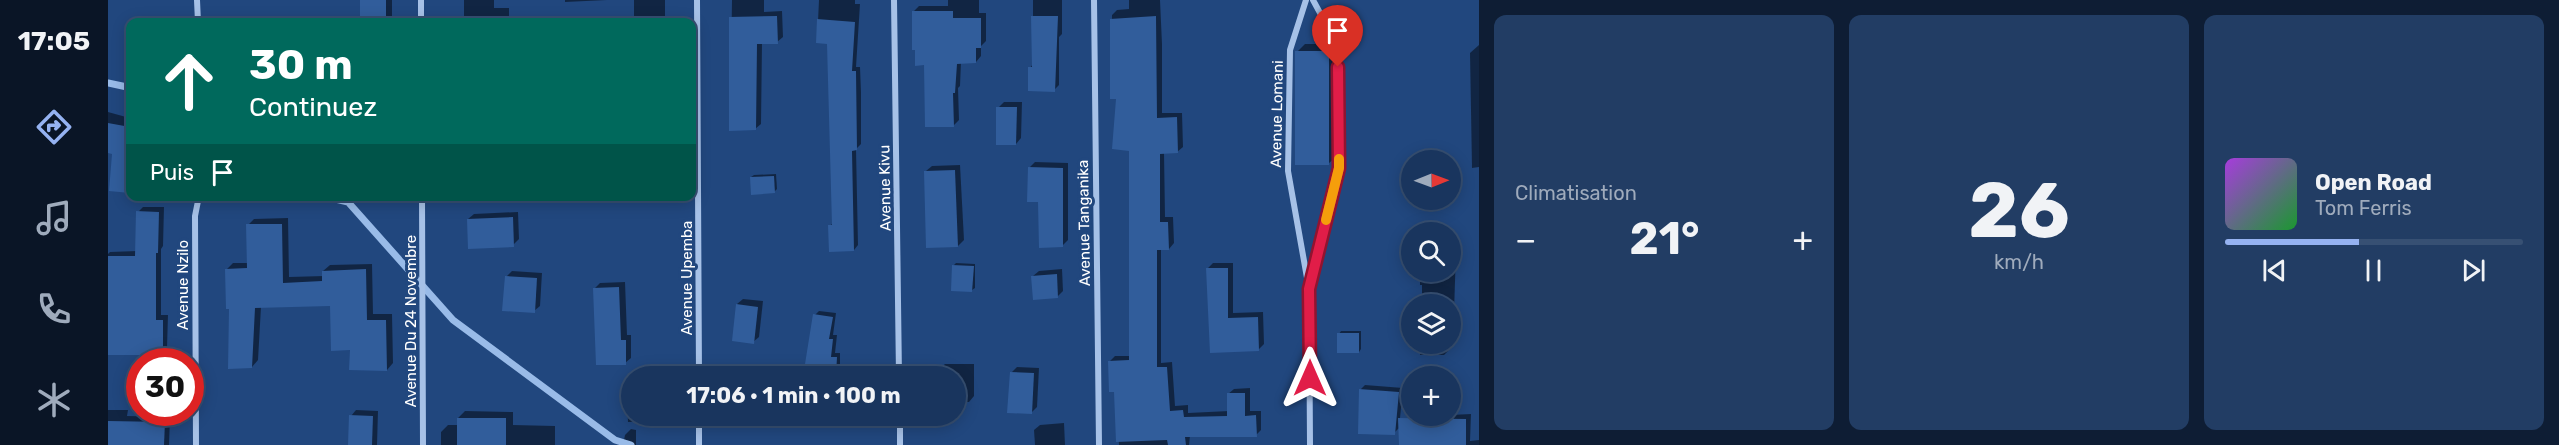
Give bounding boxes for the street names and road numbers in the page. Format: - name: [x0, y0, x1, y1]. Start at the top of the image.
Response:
- street label: Avenue Lomani: [1267, 60, 1287, 168]
- street label: Avenue Kivu: [875, 145, 895, 231]
- street label: Avenue Tanganika: [1074, 160, 1094, 286]
- street label: Avenue Upemba: [678, 221, 696, 335]
- street label: Avenue Du 24 Novembre: [402, 235, 420, 407]
- street label: Avenue Nzilo: [174, 240, 192, 330]

